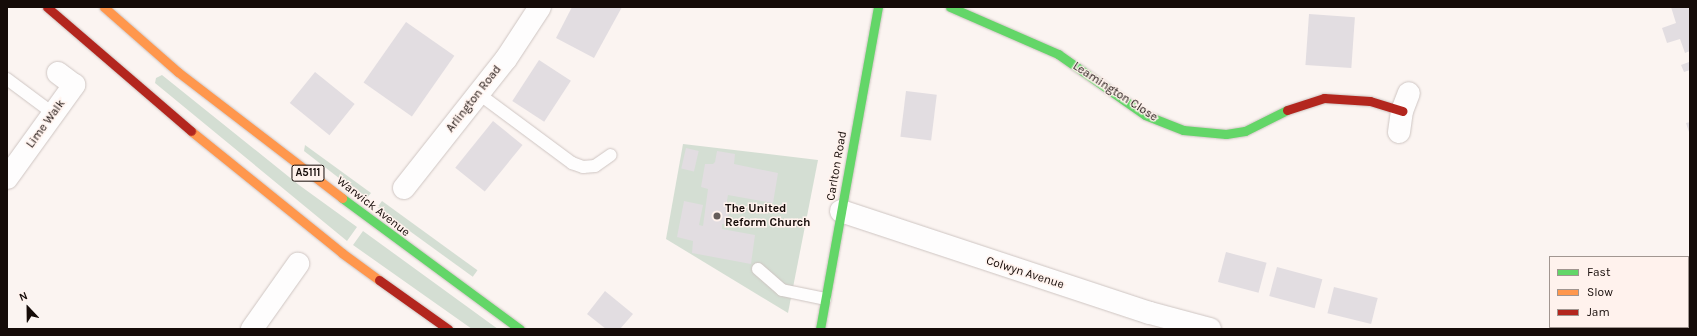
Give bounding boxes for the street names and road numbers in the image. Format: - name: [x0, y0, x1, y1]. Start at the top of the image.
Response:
- street label: Leamington Close: [1070, 59, 1160, 125]
- street label: Arlington Road: [443, 63, 505, 135]
- street label: Lime Walk: [24, 97, 68, 151]
- street label: Carlton Road: [824, 130, 850, 202]
- road number: A5111: [291, 164, 325, 182]
- street label: Warwick Avenue: [334, 174, 412, 240]
- street label: Colwyn Avenue: [984, 254, 1066, 292]

